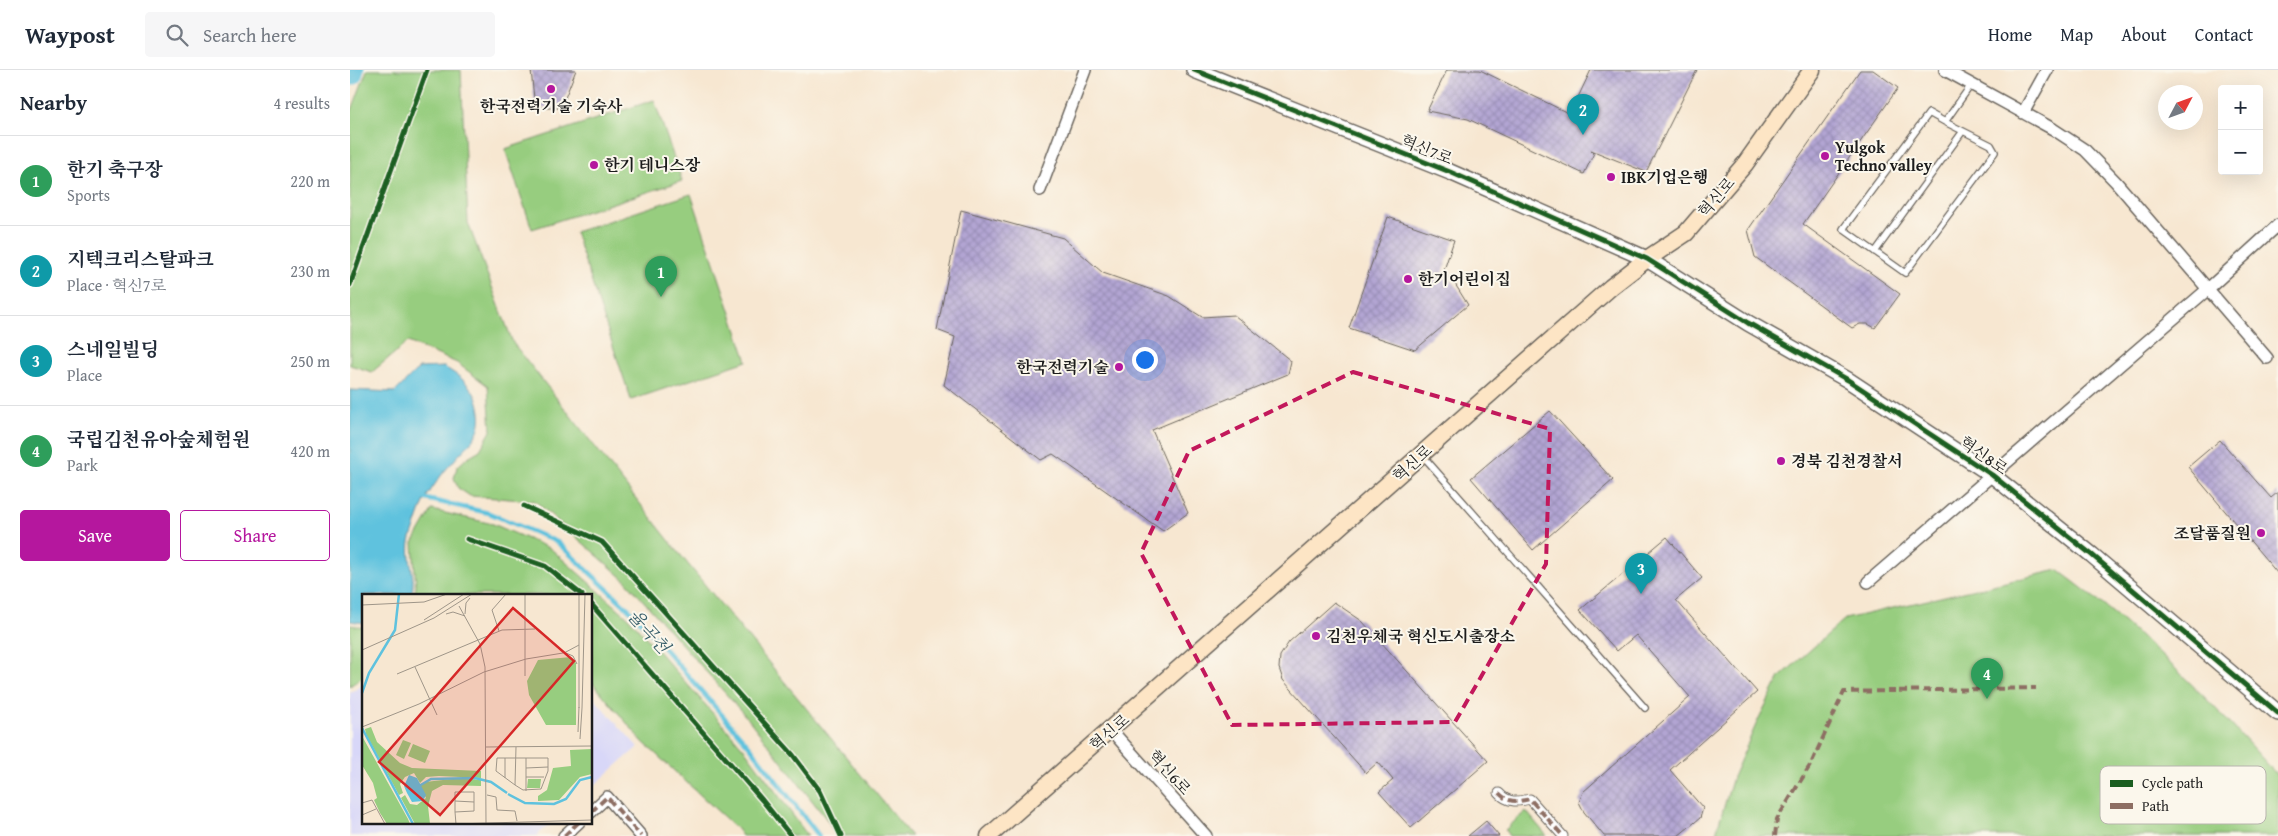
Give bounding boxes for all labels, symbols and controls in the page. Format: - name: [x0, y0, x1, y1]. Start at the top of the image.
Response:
- search box: [145, 12, 495, 57]
- text: Waypost: [25, 17, 115, 52]
- icon: search: [163, 21, 191, 49]
- text: Search here: [203, 21, 297, 49]
- text: Home: [1988, 21, 2032, 48]
- text: Map: [2060, 21, 2093, 48]
- text: About: [2121, 21, 2167, 48]
- text: Contact: [2195, 21, 2253, 48]
- marker: 한국전력기술 기숙사: [545, 83, 557, 95]
- north arrow: [2158, 85, 2203, 130]
- map controls: [2218, 85, 2263, 175]
- button: +: [2218, 85, 2263, 130]
- text: Nearby: [20, 87, 87, 118]
- text: 4 results: [273, 91, 330, 115]
- place label: 한국전력기술 기숙사: [480, 94, 623, 118]
- pin: 2: [1567, 94, 1599, 135]
- street label: 혁신7로: [1397, 128, 1457, 170]
- button: −: [2218, 130, 2263, 175]
- place label: Yulgok Techno valley: [1835, 135, 1933, 177]
- marker: Yulgok Techno valley: [1819, 150, 1831, 162]
- place label: 한기 테니스장: [604, 153, 701, 177]
- text: 한기 축구장: [67, 155, 163, 183]
- marker: 한기 테니스장: [588, 159, 600, 171]
- place label: IBK기업은행: [1621, 165, 1708, 189]
- text: 1: [32, 169, 40, 193]
- text: 220 m: [290, 169, 330, 193]
- marker: IBK기업은행: [1605, 171, 1617, 183]
- street label: 혁신로: [1692, 171, 1741, 222]
- text: Sports: [67, 183, 110, 207]
- text: 지텍크리스탈파크: [67, 245, 214, 273]
- pin: 1: [645, 256, 677, 297]
- text: 2: [32, 259, 40, 283]
- text: 230 m: [290, 259, 330, 283]
- place label: 한기어린이집: [1418, 267, 1511, 291]
- text: Place · 혁신7로: [67, 273, 166, 297]
- marker: 한기어린이집: [1402, 273, 1414, 285]
- text: 스네일빌딩: [67, 335, 159, 363]
- your location: [1132, 347, 1158, 373]
- text: 3: [32, 349, 40, 373]
- text: 250 m: [290, 349, 330, 373]
- place label: 한국전력기술: [1016, 355, 1110, 379]
- marker: 한국전력기술: [1113, 361, 1125, 373]
- text: Place: [67, 363, 102, 387]
- text: 국립김천유아숲체험원: [67, 425, 251, 453]
- street label: 혁신8로: [1955, 430, 2013, 481]
- street label: 혁신로: [1387, 438, 1438, 487]
- text: 4: [32, 439, 40, 463]
- text: 420 m: [290, 439, 330, 463]
- place label: 경북 김천경찰서: [1791, 449, 1903, 473]
- text: Park: [67, 453, 98, 477]
- marker: 경북 김천경찰서: [1775, 455, 1787, 467]
- button: Save: [20, 510, 170, 561]
- button: Share: [180, 510, 330, 561]
- place label: 조달품질원: [2174, 521, 2251, 545]
- marker: 조달품질원: [2255, 527, 2267, 539]
- pin: 3: [1625, 553, 1657, 594]
- inset map: [362, 594, 592, 824]
- water label: 율곡천: [622, 603, 678, 661]
- place label: 김천우체국 혁신도시출장소: [1326, 624, 1516, 648]
- marker: 김천우체국 혁신도시출장소: [1310, 630, 1322, 642]
- pin: 4: [1971, 658, 2003, 699]
- street label: 혁신로: [1084, 707, 1135, 756]
- street label: 혁신6로: [1143, 744, 1197, 801]
- legend: [2100, 766, 2266, 824]
- text: Cycle path: [2142, 773, 2203, 793]
- text: Path: [2142, 796, 2169, 816]

